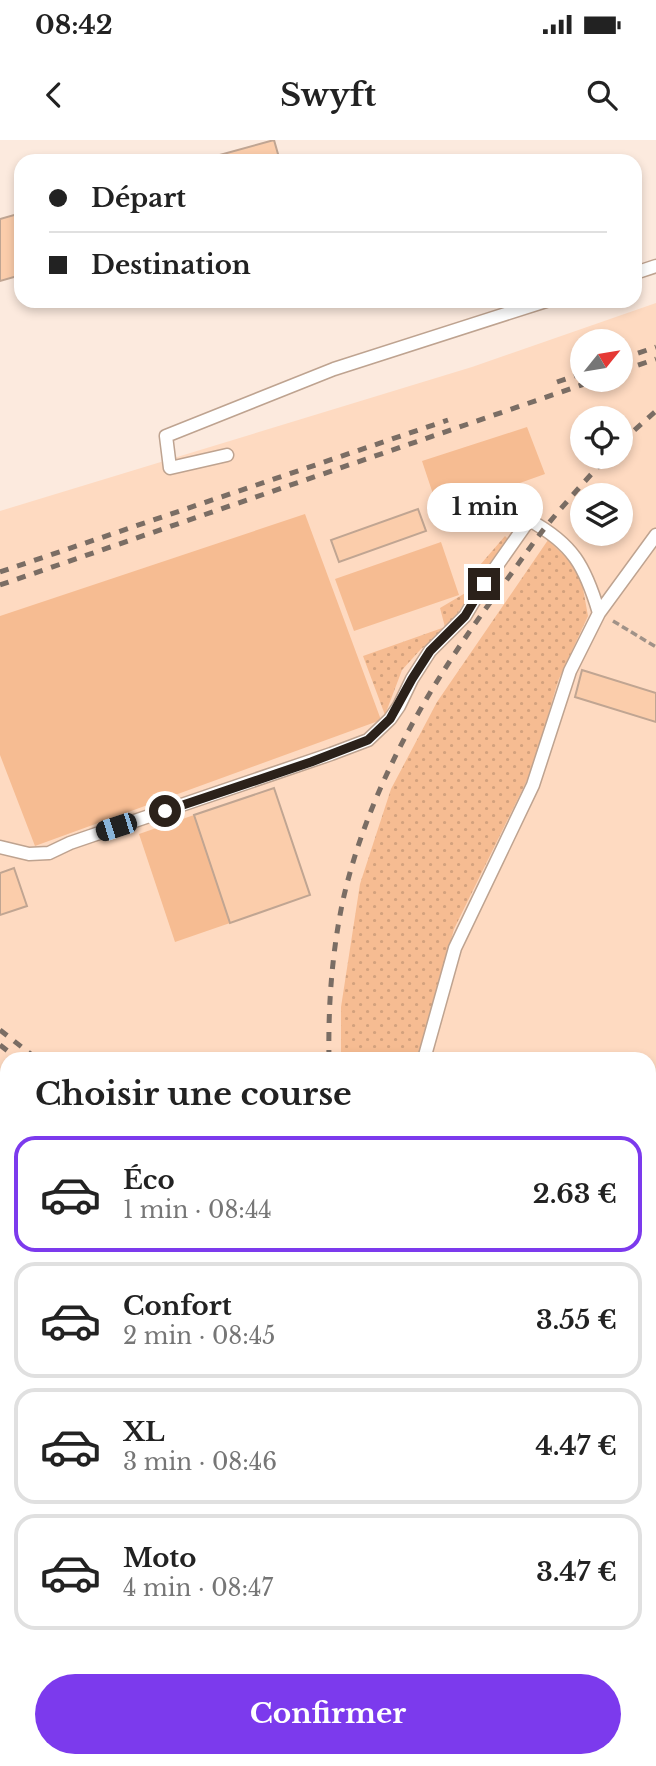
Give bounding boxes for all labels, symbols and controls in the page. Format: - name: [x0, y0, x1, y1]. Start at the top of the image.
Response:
- text: 08:42: [35, 9, 113, 41]
- text: Swyft: [280, 75, 376, 115]
- icon: back: [35, 76, 73, 114]
- icon: search: [583, 76, 621, 114]
- text: Départ: [91, 182, 186, 214]
- text: Destination: [91, 249, 251, 281]
- north arrow: [570, 329, 634, 392]
- map controls: [570, 329, 633, 546]
- button: locate: [570, 406, 633, 469]
- callout: 1 min: [426, 482, 542, 532]
- button: layers: [570, 483, 633, 546]
- text: 1 min: [452, 493, 518, 521]
- route end: [468, 568, 500, 600]
- route start: [149, 795, 181, 827]
- car: [93, 811, 140, 843]
- text: Choisir une course: [35, 1074, 352, 1114]
- icon: car: [39, 1163, 102, 1226]
- text: Éco: [123, 1164, 175, 1196]
- text: 2.63 €: [533, 1178, 617, 1210]
- text: 1 min · 08:44: [123, 1196, 272, 1224]
- icon: car: [39, 1289, 102, 1352]
- text: Confort: [123, 1290, 232, 1322]
- text: 3.55 €: [536, 1304, 617, 1336]
- text: 2 min · 08:45: [123, 1322, 275, 1350]
- icon: car: [39, 1415, 102, 1478]
- text: XL: [123, 1416, 165, 1448]
- text: 4.47 €: [536, 1430, 617, 1462]
- text: 3 min · 08:46: [123, 1448, 277, 1476]
- icon: car: [39, 1541, 102, 1604]
- text: Moto: [123, 1542, 196, 1574]
- text: 3.47 €: [536, 1556, 617, 1588]
- text: 4 min · 08:47: [123, 1574, 273, 1602]
- button: Confirmer: [35, 1674, 621, 1754]

